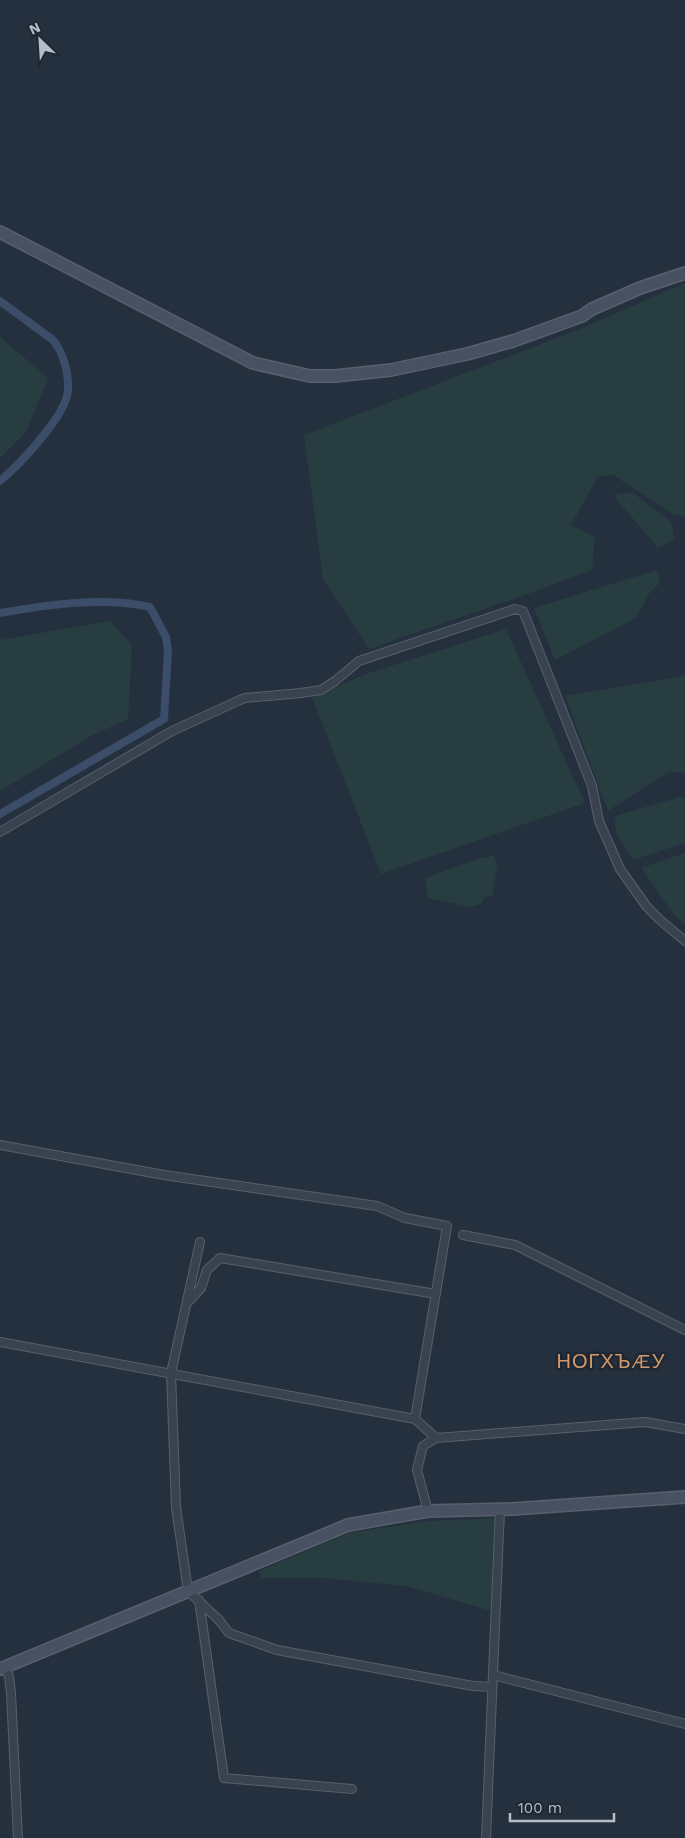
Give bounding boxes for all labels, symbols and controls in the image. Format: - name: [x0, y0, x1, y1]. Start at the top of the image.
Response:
- north arrow: [15, 15, 65, 65]
- text: N: [26, 19, 43, 38]
- district label: НОГХЪÆУ: [557, 1349, 665, 1373]
- scale bar: [510, 1790, 614, 1822]
- text: 100 m: [518, 1799, 562, 1817]

